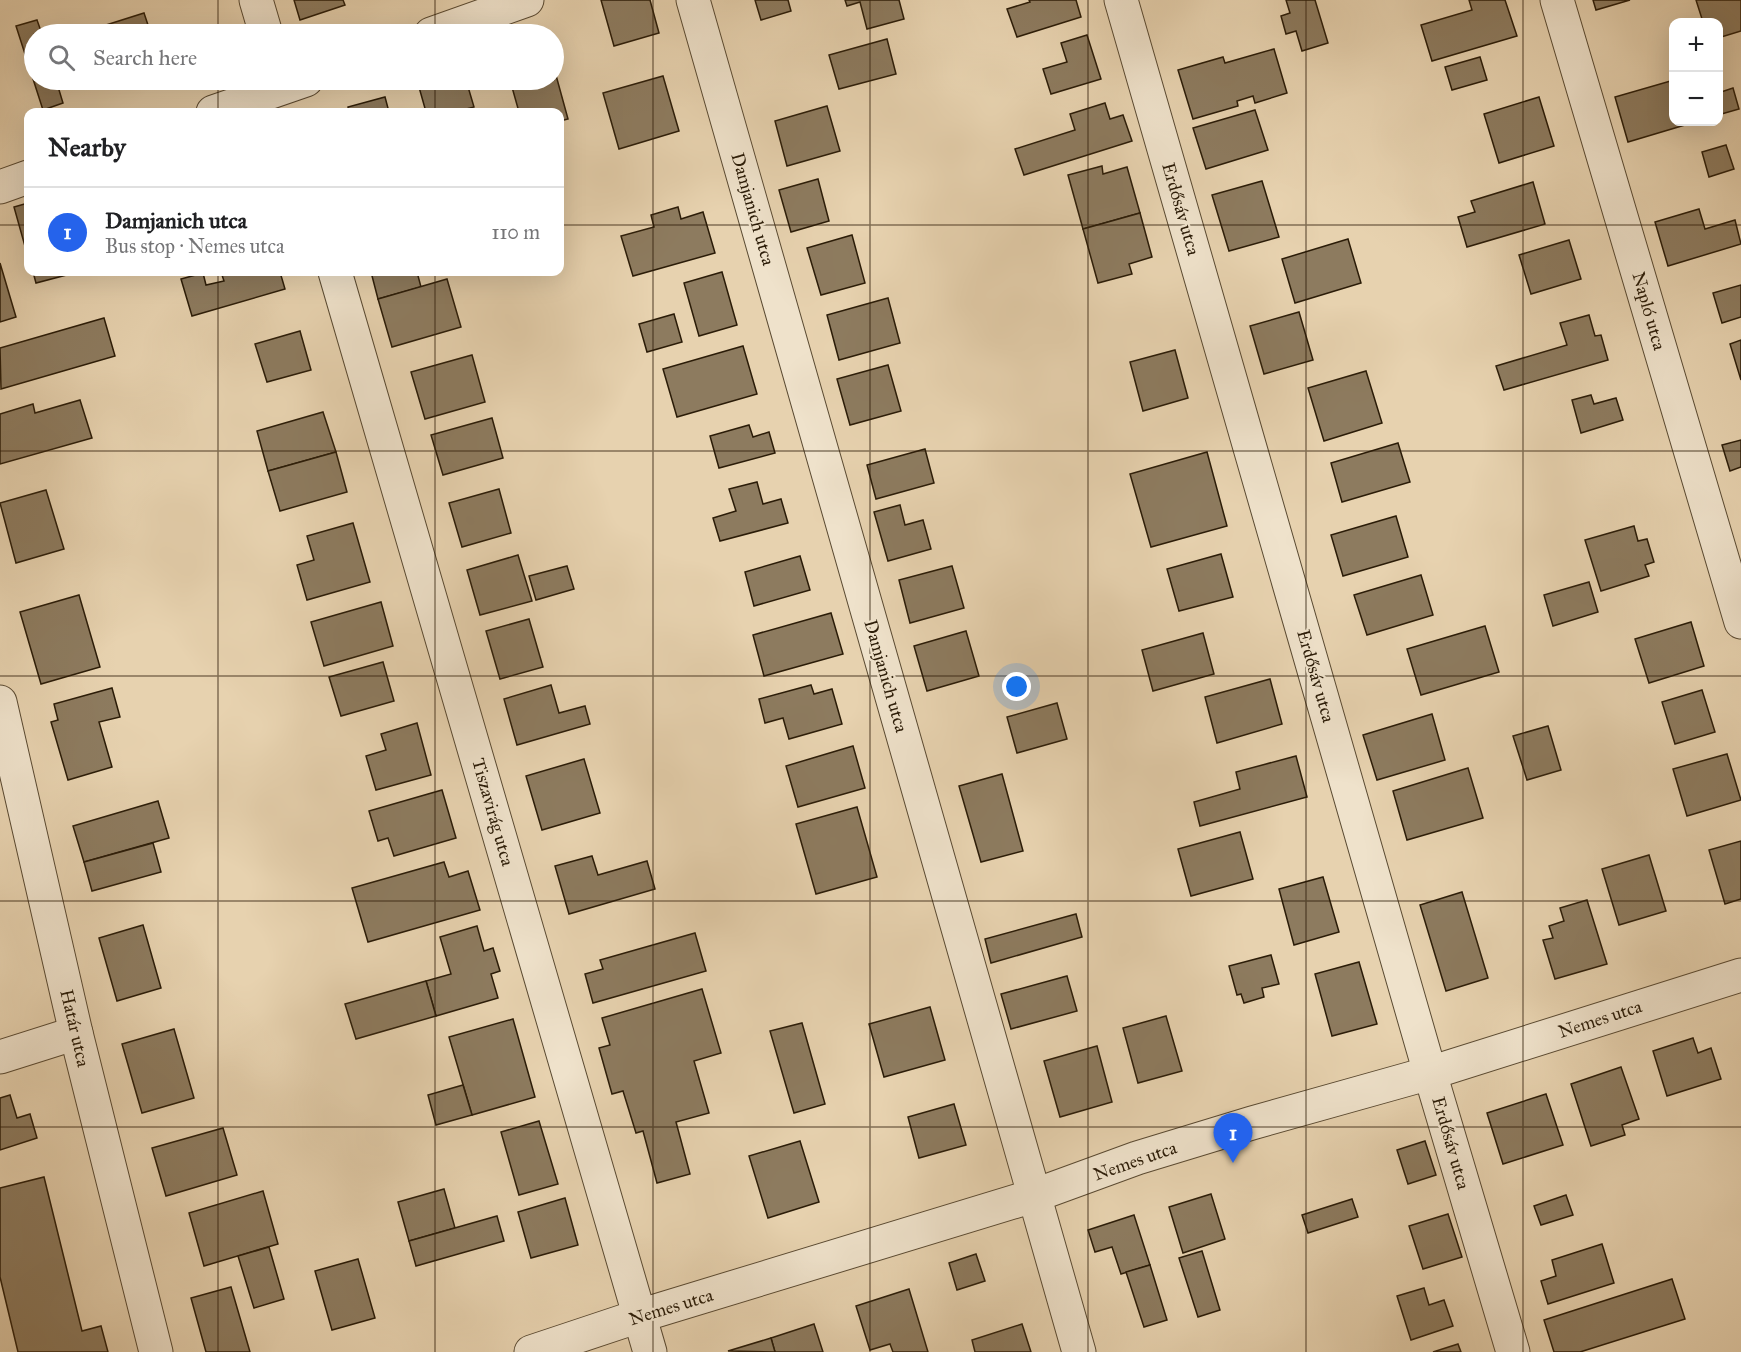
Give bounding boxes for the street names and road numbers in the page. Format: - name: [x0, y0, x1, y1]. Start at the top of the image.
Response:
- street label: Damjanich utca: [726, 150, 780, 268]
- street label: Erdősáv utca: [1157, 160, 1205, 258]
- street label: Napló utca: [1627, 269, 1671, 353]
- street label: Damjanich utca: [859, 617, 913, 735]
- street label: Erdősáv utca: [1292, 627, 1340, 725]
- street label: Tiszavirág utca: [466, 756, 519, 869]
- street label: Határ utca: [55, 987, 95, 1069]
- street label: Nemes utca: [1555, 995, 1645, 1043]
- street label: Erdősáv utca: [1427, 1094, 1475, 1192]
- street label: Nemes utca: [1090, 1136, 1180, 1186]
- street label: Nemes utca: [626, 1284, 716, 1330]

